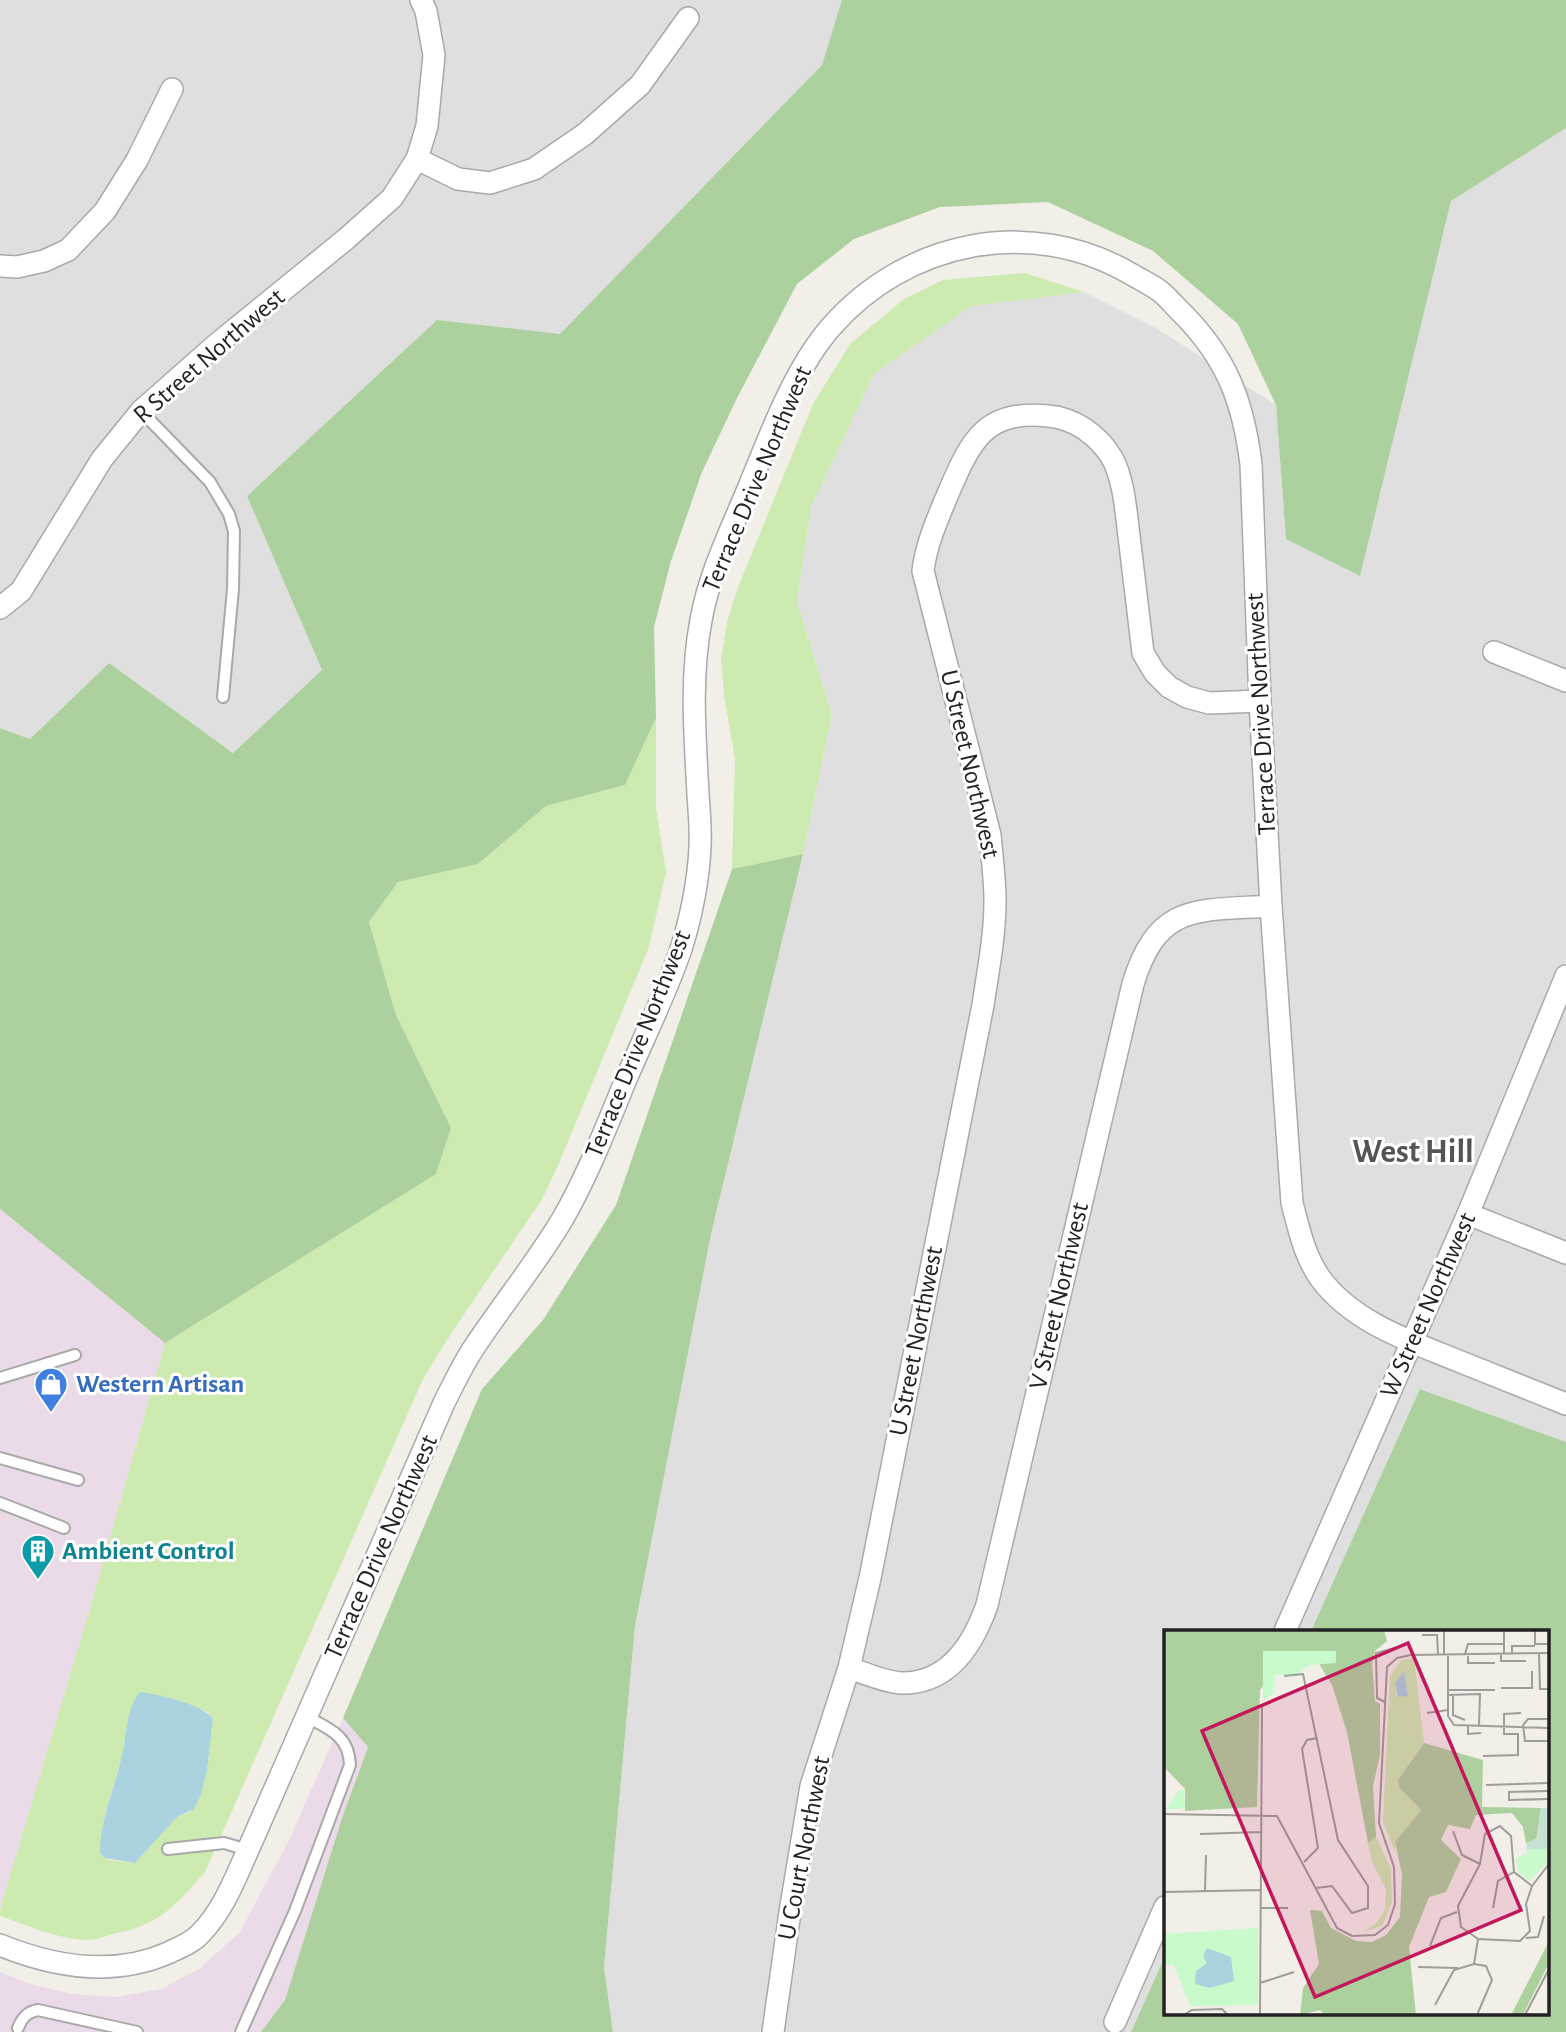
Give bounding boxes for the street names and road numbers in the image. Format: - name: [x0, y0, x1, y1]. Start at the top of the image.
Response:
- street label: R Street Northwest: [128, 284, 290, 428]
- street label: Terrace Drive Northwest: [698, 362, 816, 596]
- street label: Terrace Drive Northwest: [1242, 592, 1280, 836]
- street label: U Street Northwest: [936, 667, 1004, 861]
- street label: Terrace Drive Northwest: [580, 927, 696, 1161]
- street label: V Street Northwest: [1025, 1200, 1093, 1392]
- street label: W Street Northwest: [1376, 1209, 1480, 1401]
- street label: U Street Northwest: [885, 1244, 947, 1438]
- street label: Terrace Drive Northwest: [320, 1431, 442, 1663]
- street label: U Court Northwest: [773, 1754, 835, 1942]

